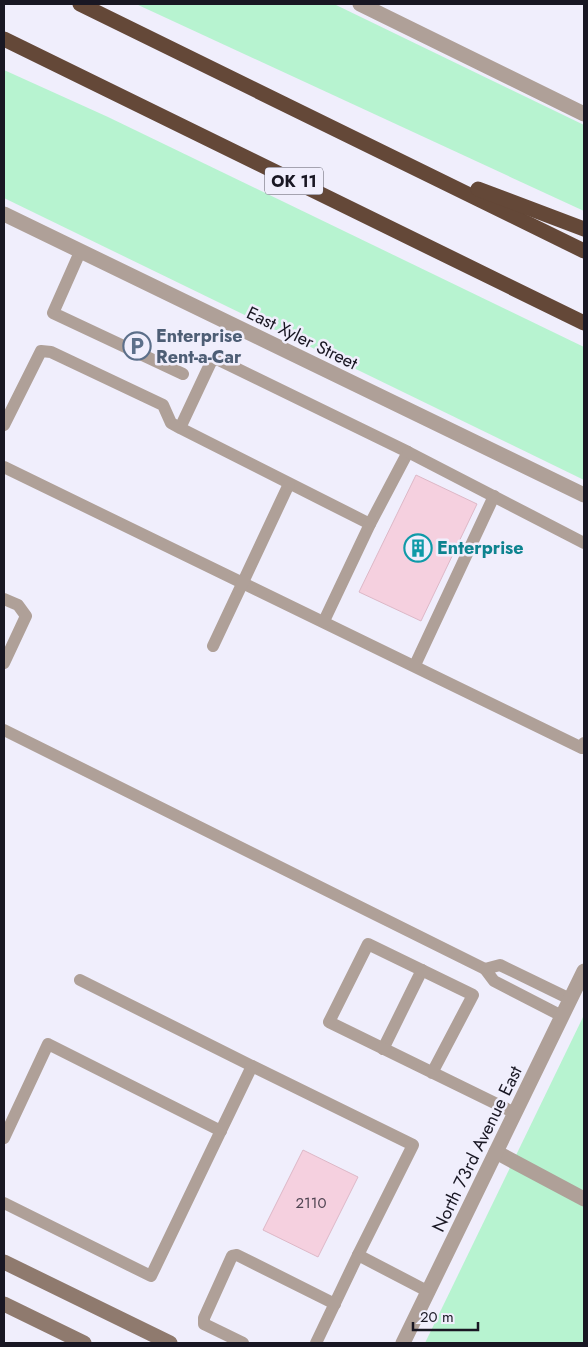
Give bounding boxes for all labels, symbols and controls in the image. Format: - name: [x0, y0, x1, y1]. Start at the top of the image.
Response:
- road number: OK 11: [265, 168, 323, 195]
- street label: East Xyler Street: [242, 300, 362, 376]
- place label: Enterprise Rent-a-Car: [156, 323, 243, 370]
- parking icon: Enterprise Rent-a-Car: [122, 331, 152, 361]
- building icon: Enterprise: [403, 533, 433, 563]
- place label: Enterprise: [437, 535, 524, 561]
- street label: North 73rd Avenue East: [425, 1061, 529, 1236]
- house number: 2110: [295, 1192, 327, 1214]
- scale bar: [413, 1300, 478, 1332]
- text: 20 m: [420, 1306, 454, 1328]

